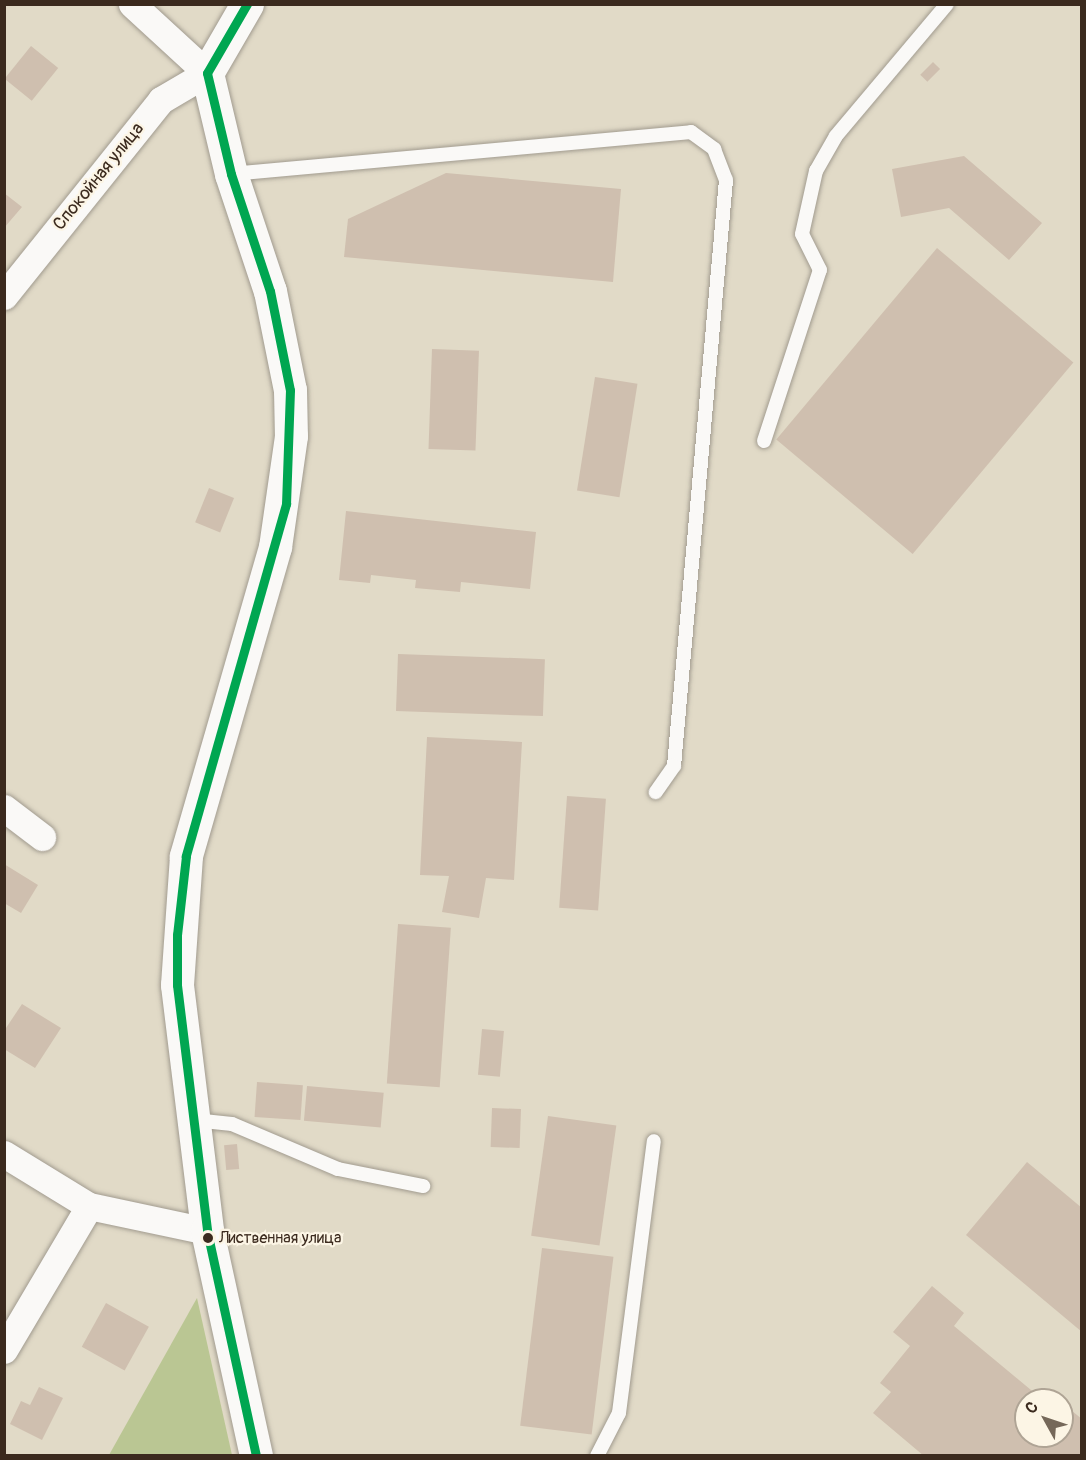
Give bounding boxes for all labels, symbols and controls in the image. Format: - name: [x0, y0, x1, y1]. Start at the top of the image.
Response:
- street label: Спокойная улица: [49, 119, 149, 235]
- place label: Лиственная улица: [219, 1228, 342, 1248]
- marker: Лиственная улица: [202, 1232, 214, 1244]
- north arrow: [1014, 1388, 1074, 1448]
- text: С: [1021, 1398, 1043, 1418]

